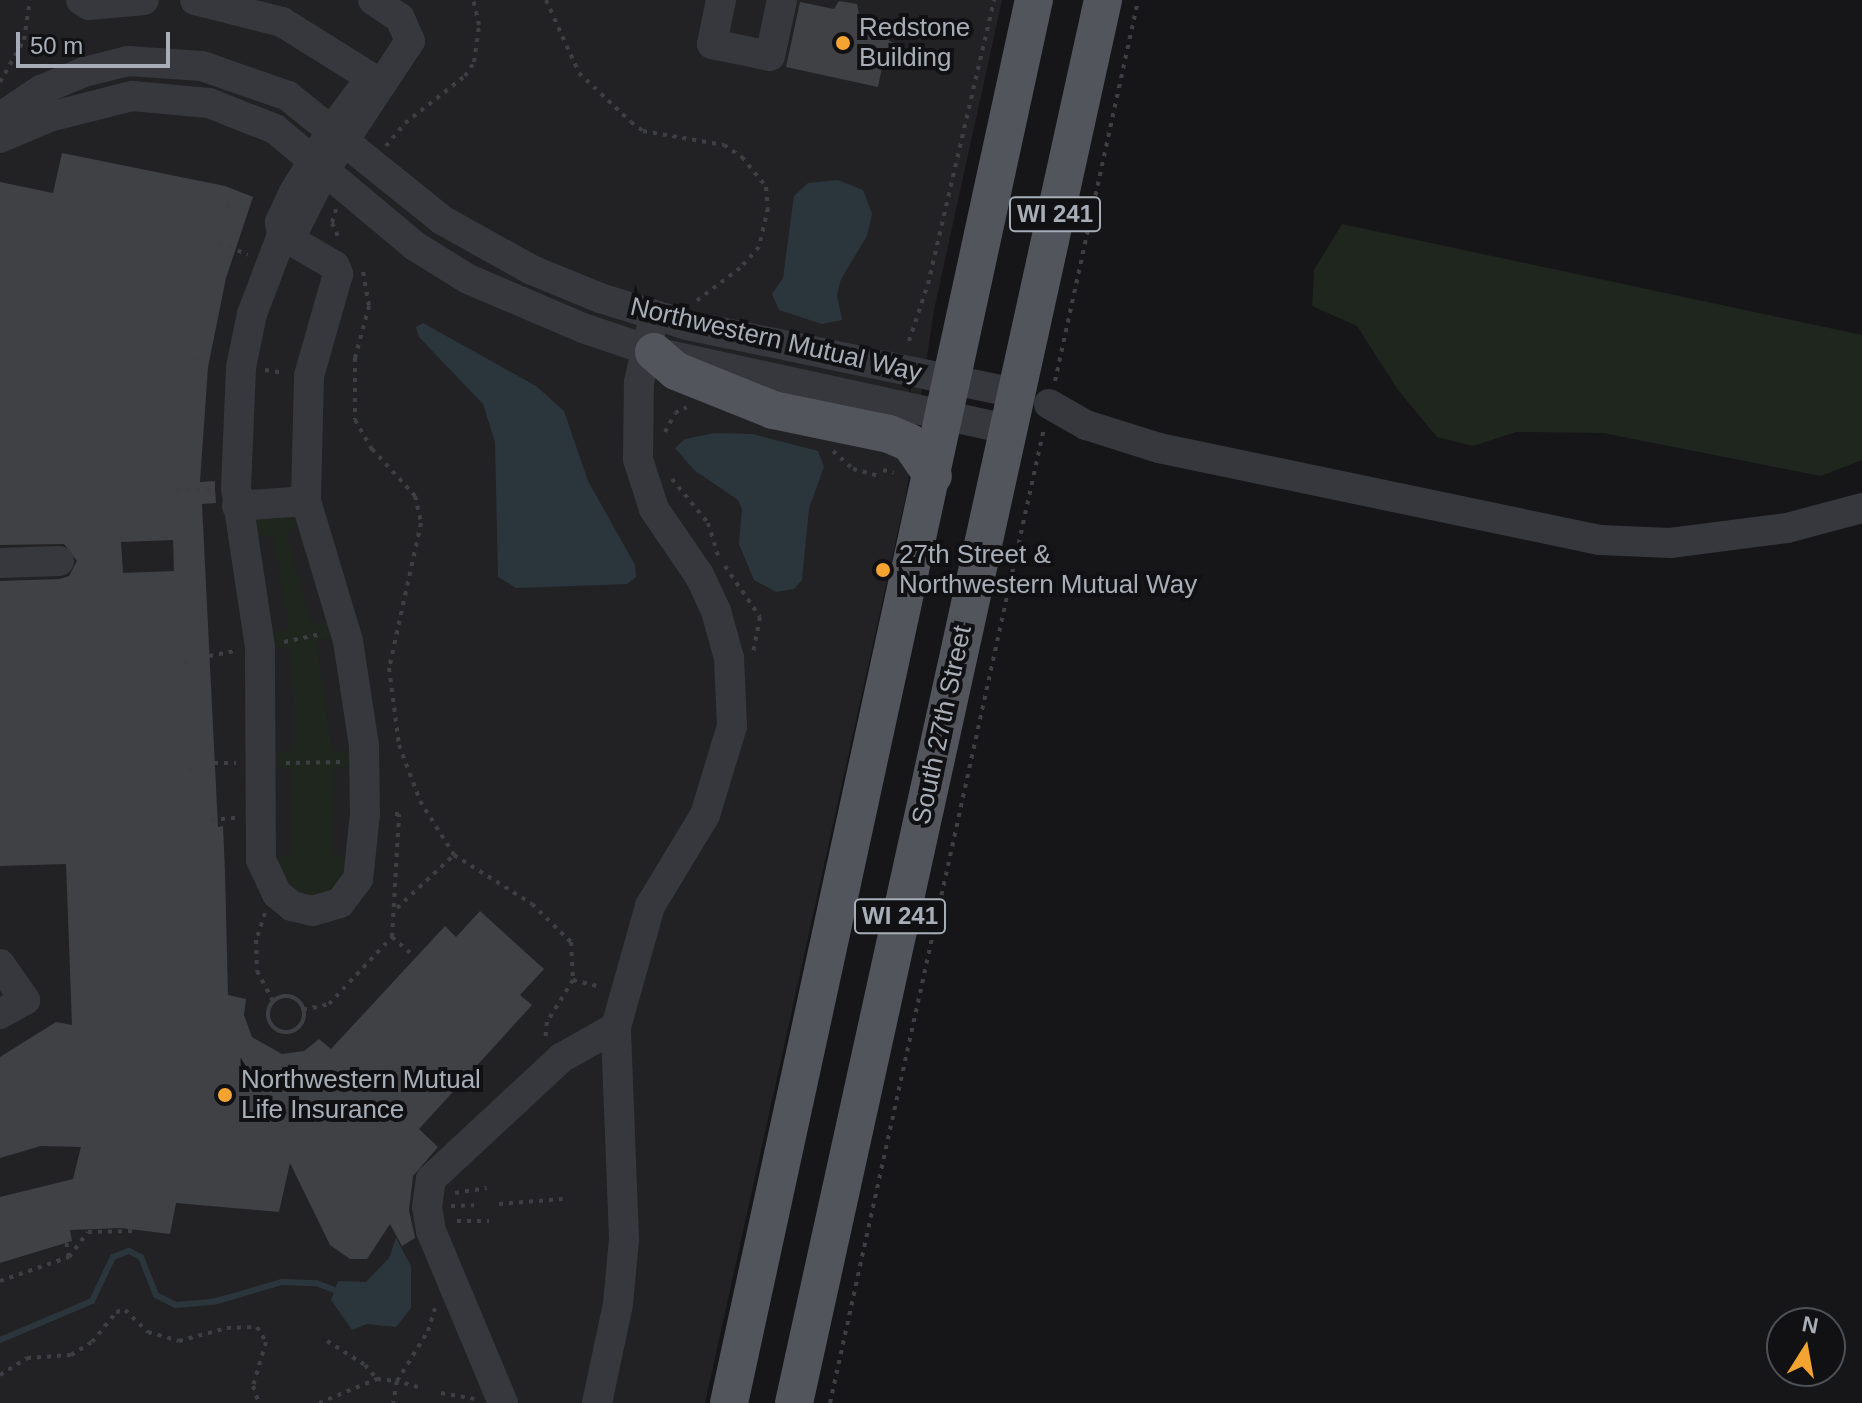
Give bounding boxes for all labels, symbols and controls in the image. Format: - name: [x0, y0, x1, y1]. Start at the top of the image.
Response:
- place label: Redstone Building: [859, 12, 970, 74]
- scale bar: [20, 16, 174, 66]
- text: 50 m: [30, 32, 83, 59]
- marker: Redstone Building: [834, 34, 852, 52]
- road number: WI 241: [1007, 194, 1103, 234]
- street label: Northwestern Mutual Way: [627, 291, 925, 389]
- place label: 27th Street & Northwestern Mutual Way: [899, 539, 1197, 600]
- marker: 27th Street & Northwestern Mutual Way: [874, 561, 892, 579]
- street label: South 27th Street: [906, 623, 978, 827]
- road number: WI 241: [852, 896, 948, 936]
- place label: Northwestern Mutual Life Insurance: [241, 1064, 481, 1126]
- marker: Northwestern Mutual Life Insurance: [216, 1086, 234, 1104]
- north arrow: [1766, 1307, 1846, 1387]
- text: N: [1800, 1311, 1820, 1339]

